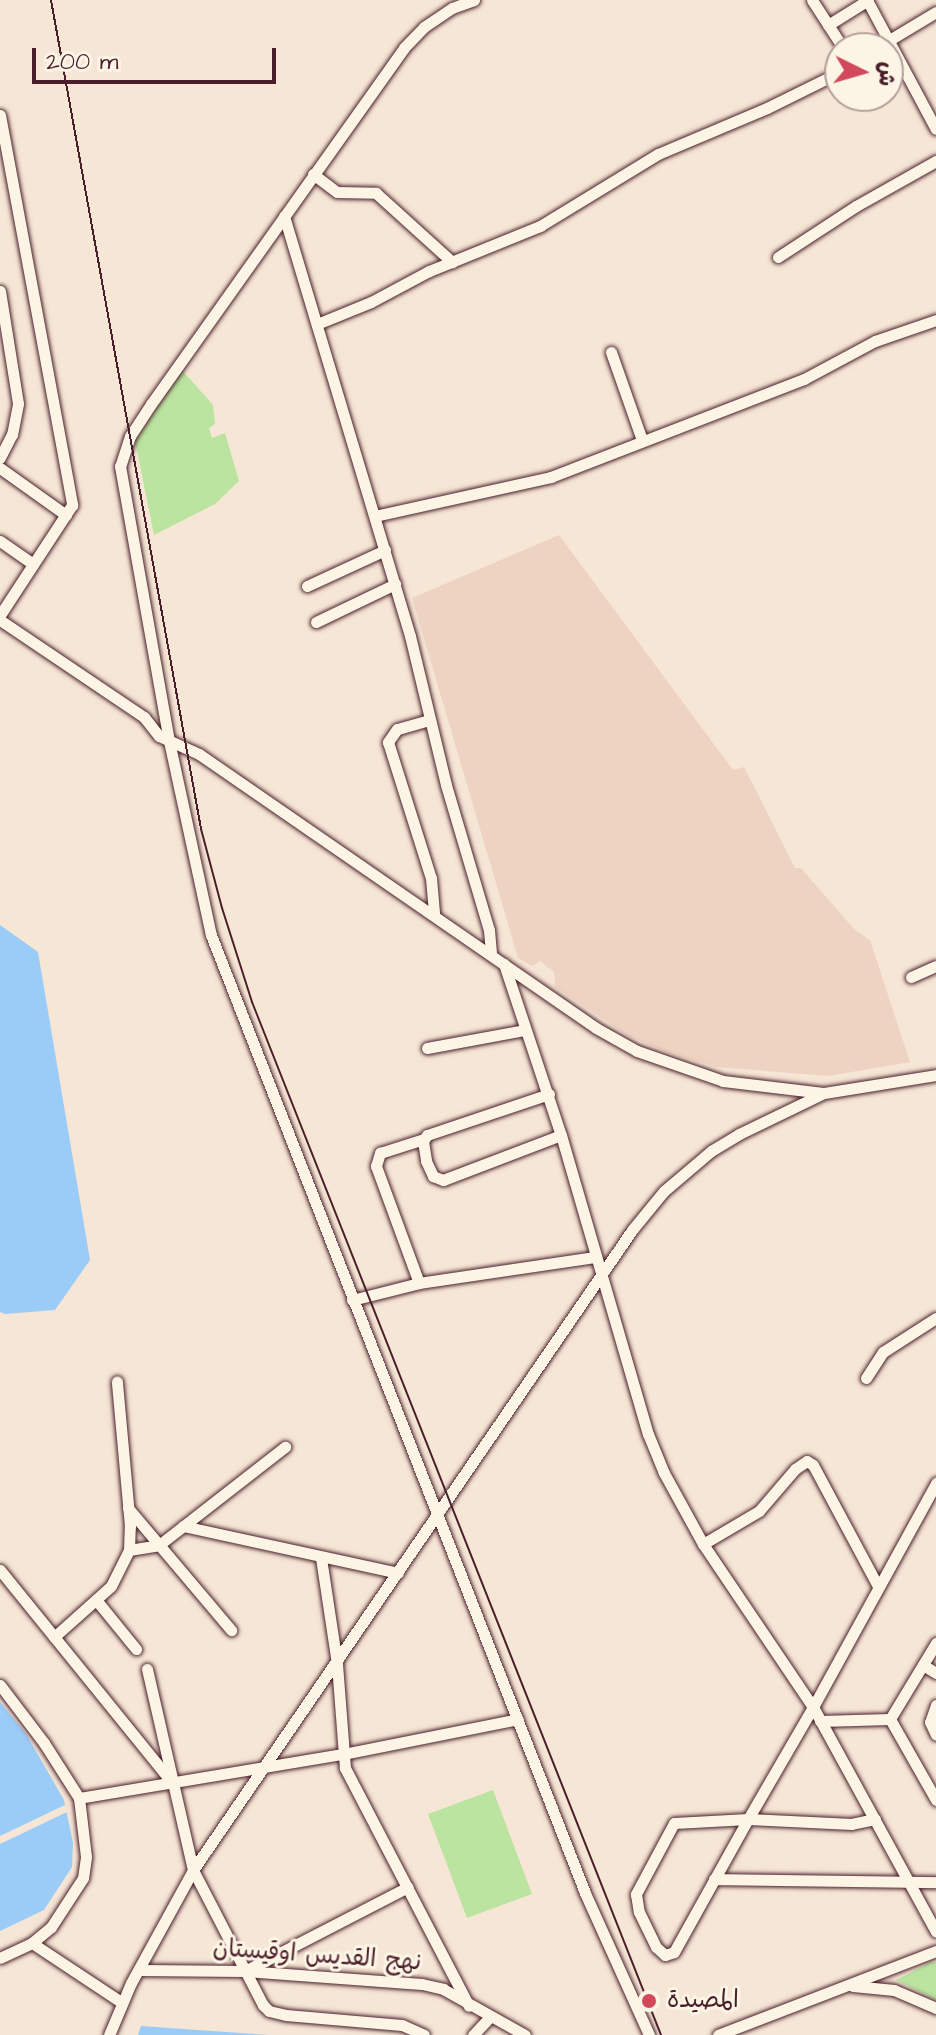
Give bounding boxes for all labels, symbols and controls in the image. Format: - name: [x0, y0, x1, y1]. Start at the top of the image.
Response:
- scale bar: [36, 32, 280, 82]
- north arrow: [824, 32, 904, 112]
- text: 200 m: [46, 45, 118, 79]
- text: ش: [870, 61, 903, 87]
- street label: نهج القديس اوقيستان: [212, 1934, 422, 1978]
- place label: المصيدة: [667, 1987, 739, 2015]
- marker: المصيدة: [638, 1990, 660, 2012]

